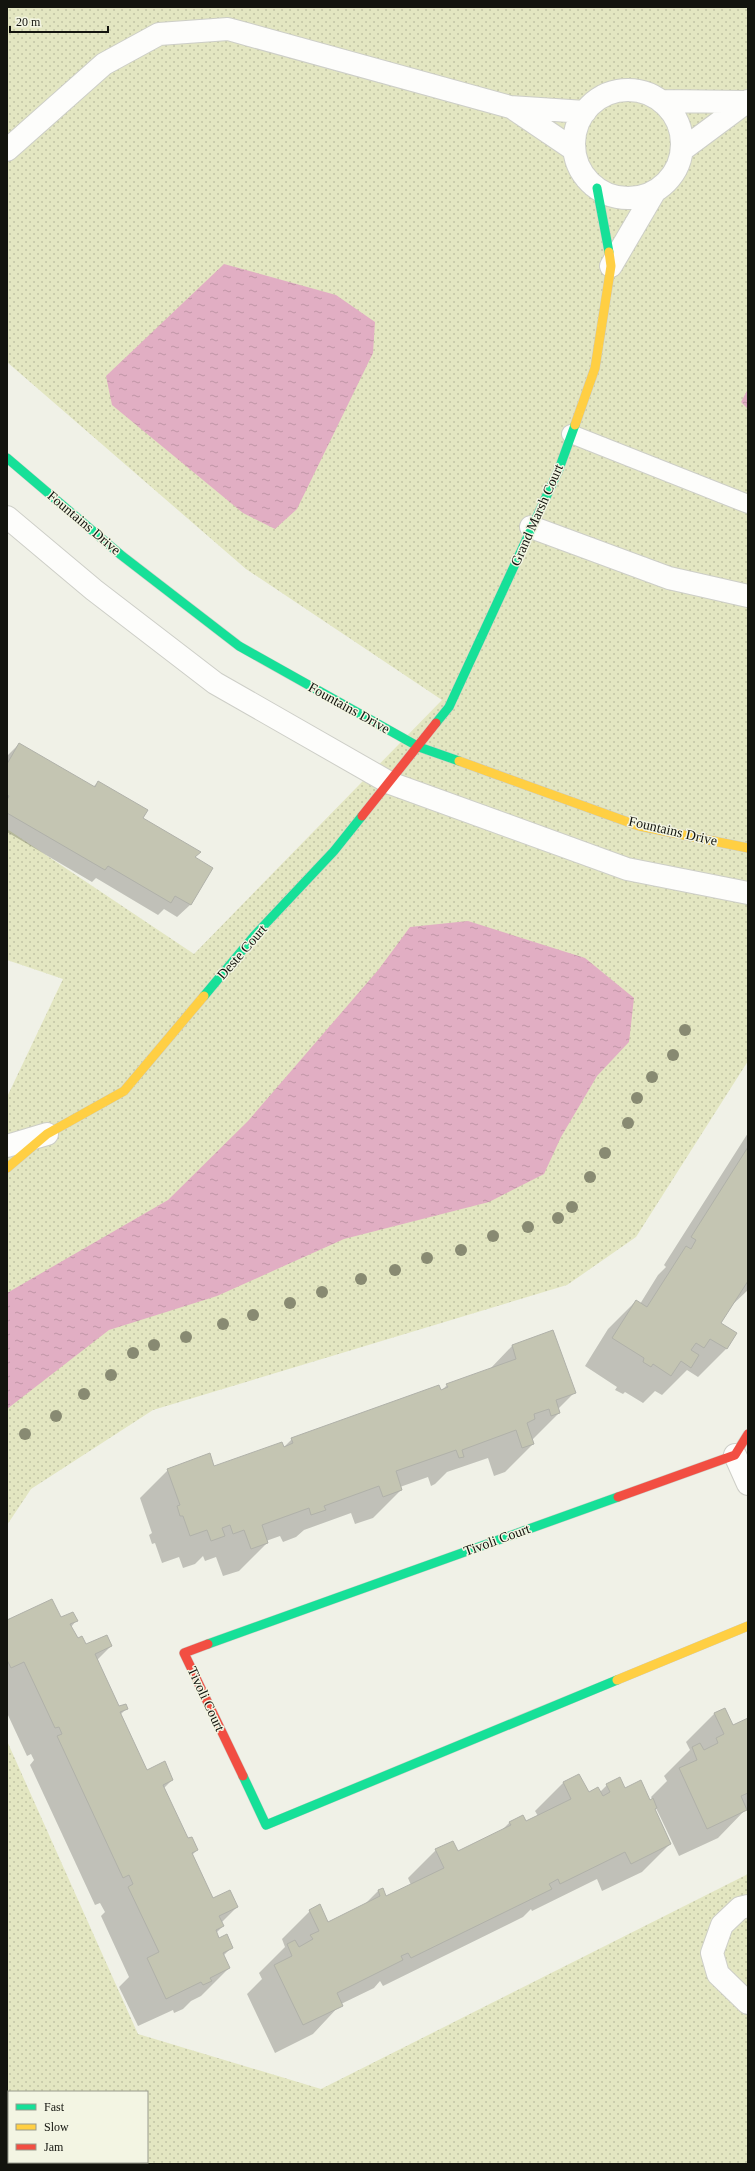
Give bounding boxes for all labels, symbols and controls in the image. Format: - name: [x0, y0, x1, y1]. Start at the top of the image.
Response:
- scale bar: [10, 8, 108, 34]
- text: 20 m: [16, 15, 41, 29]
- street label: Grand Marsh Court: [508, 462, 566, 568]
- street label: Fountains Drive: [44, 488, 124, 558]
- street label: Fountains Drive: [306, 679, 392, 737]
- street label: Fountains Drive: [627, 814, 719, 848]
- street label: Deste Court: [214, 922, 270, 982]
- street label: Tivoli Court: [462, 1521, 532, 1559]
- street label: Tivoli Court: [185, 1665, 227, 1734]
- legend: [8, 2091, 148, 2163]
- text: Fast: [44, 2100, 65, 2114]
- text: Slow: [44, 2120, 69, 2134]
- text: Jam: [44, 2140, 64, 2154]

